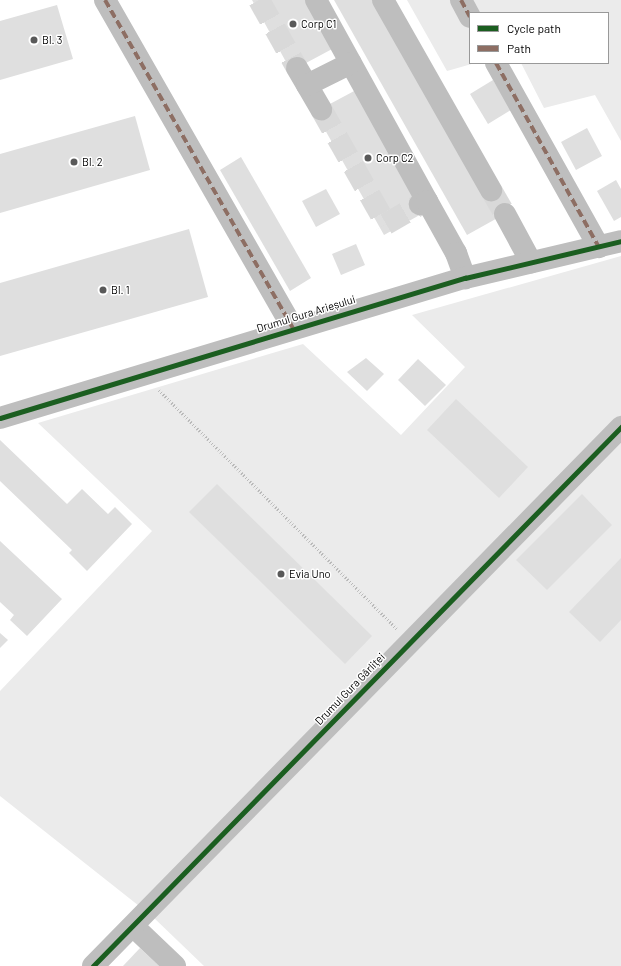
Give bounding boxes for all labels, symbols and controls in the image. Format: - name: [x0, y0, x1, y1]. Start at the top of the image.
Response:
- legend: [469, 12, 609, 64]
- place label: Corp C1: [301, 17, 336, 31]
- marker: Corp C1: [288, 19, 298, 29]
- text: Cycle path: [507, 21, 561, 35]
- place label: Bl. 3: [42, 33, 62, 47]
- marker: Bl. 3: [29, 35, 39, 45]
- text: Path: [507, 41, 531, 55]
- place label: Corp C2: [376, 151, 414, 165]
- marker: Corp C2: [363, 153, 373, 163]
- place label: Bl. 2: [82, 155, 103, 169]
- marker: Bl. 2: [69, 157, 79, 167]
- place label: Bl. 1: [111, 283, 130, 297]
- marker: Bl. 1: [98, 285, 108, 295]
- street label: Drumul Gura Arieșului: [255, 293, 357, 335]
- place label: Evia Uno: [289, 567, 330, 581]
- marker: Evia Uno: [276, 569, 286, 579]
- street label: Drumul Gura Gârliței: [312, 650, 388, 728]

